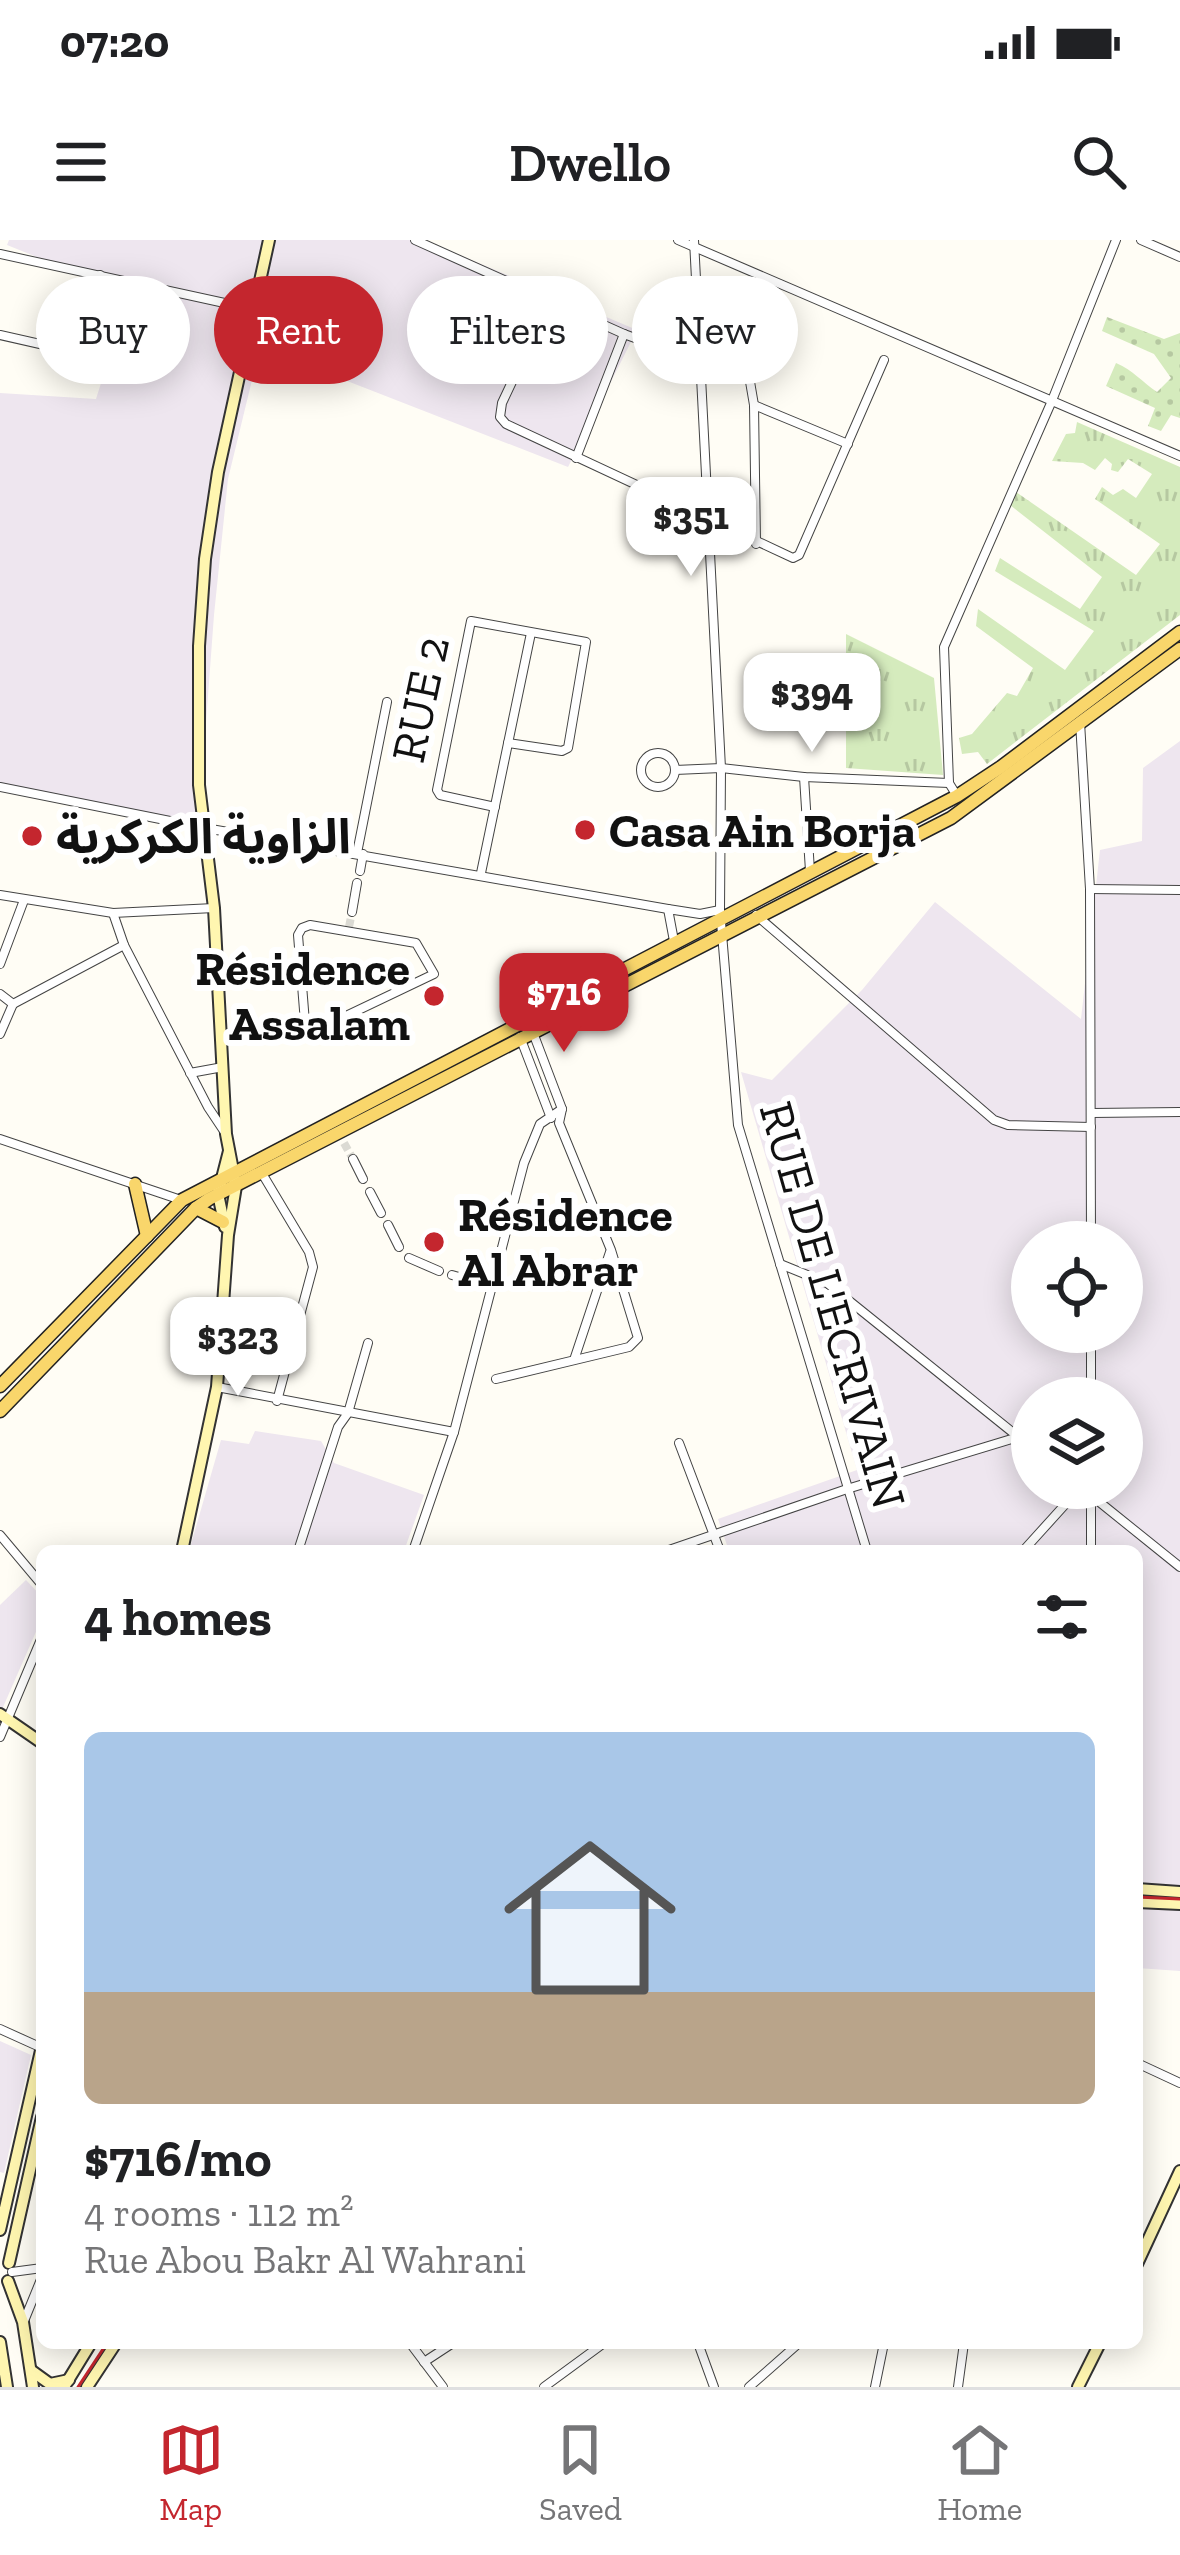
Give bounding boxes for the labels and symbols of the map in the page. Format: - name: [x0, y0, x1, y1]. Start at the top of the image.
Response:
- pin: $351: [620, 477, 762, 579]
- street label: RUE 2: [379, 631, 461, 767]
- pin: $394: [741, 653, 883, 755]
- place label: Casa Ain Borja: [609, 802, 916, 859]
- place label: الزاوية الكركرية: [56, 808, 351, 865]
- marker: Casa Ain Borja: [572, 817, 598, 843]
- marker: الزاوية الكركرية: [19, 823, 45, 849]
- place label: Résidence Assalam: [195, 940, 410, 1052]
- pin: $716: [493, 953, 635, 1055]
- marker: Résidence Assalam: [421, 983, 447, 1009]
- street label: RUE DE L'ECRIVAIN: [748, 1095, 918, 1515]
- place label: Résidence Al Abrar: [458, 1186, 673, 1298]
- marker: Résidence Al Abrar: [421, 1229, 447, 1255]
- pin: $323: [167, 1297, 309, 1399]

